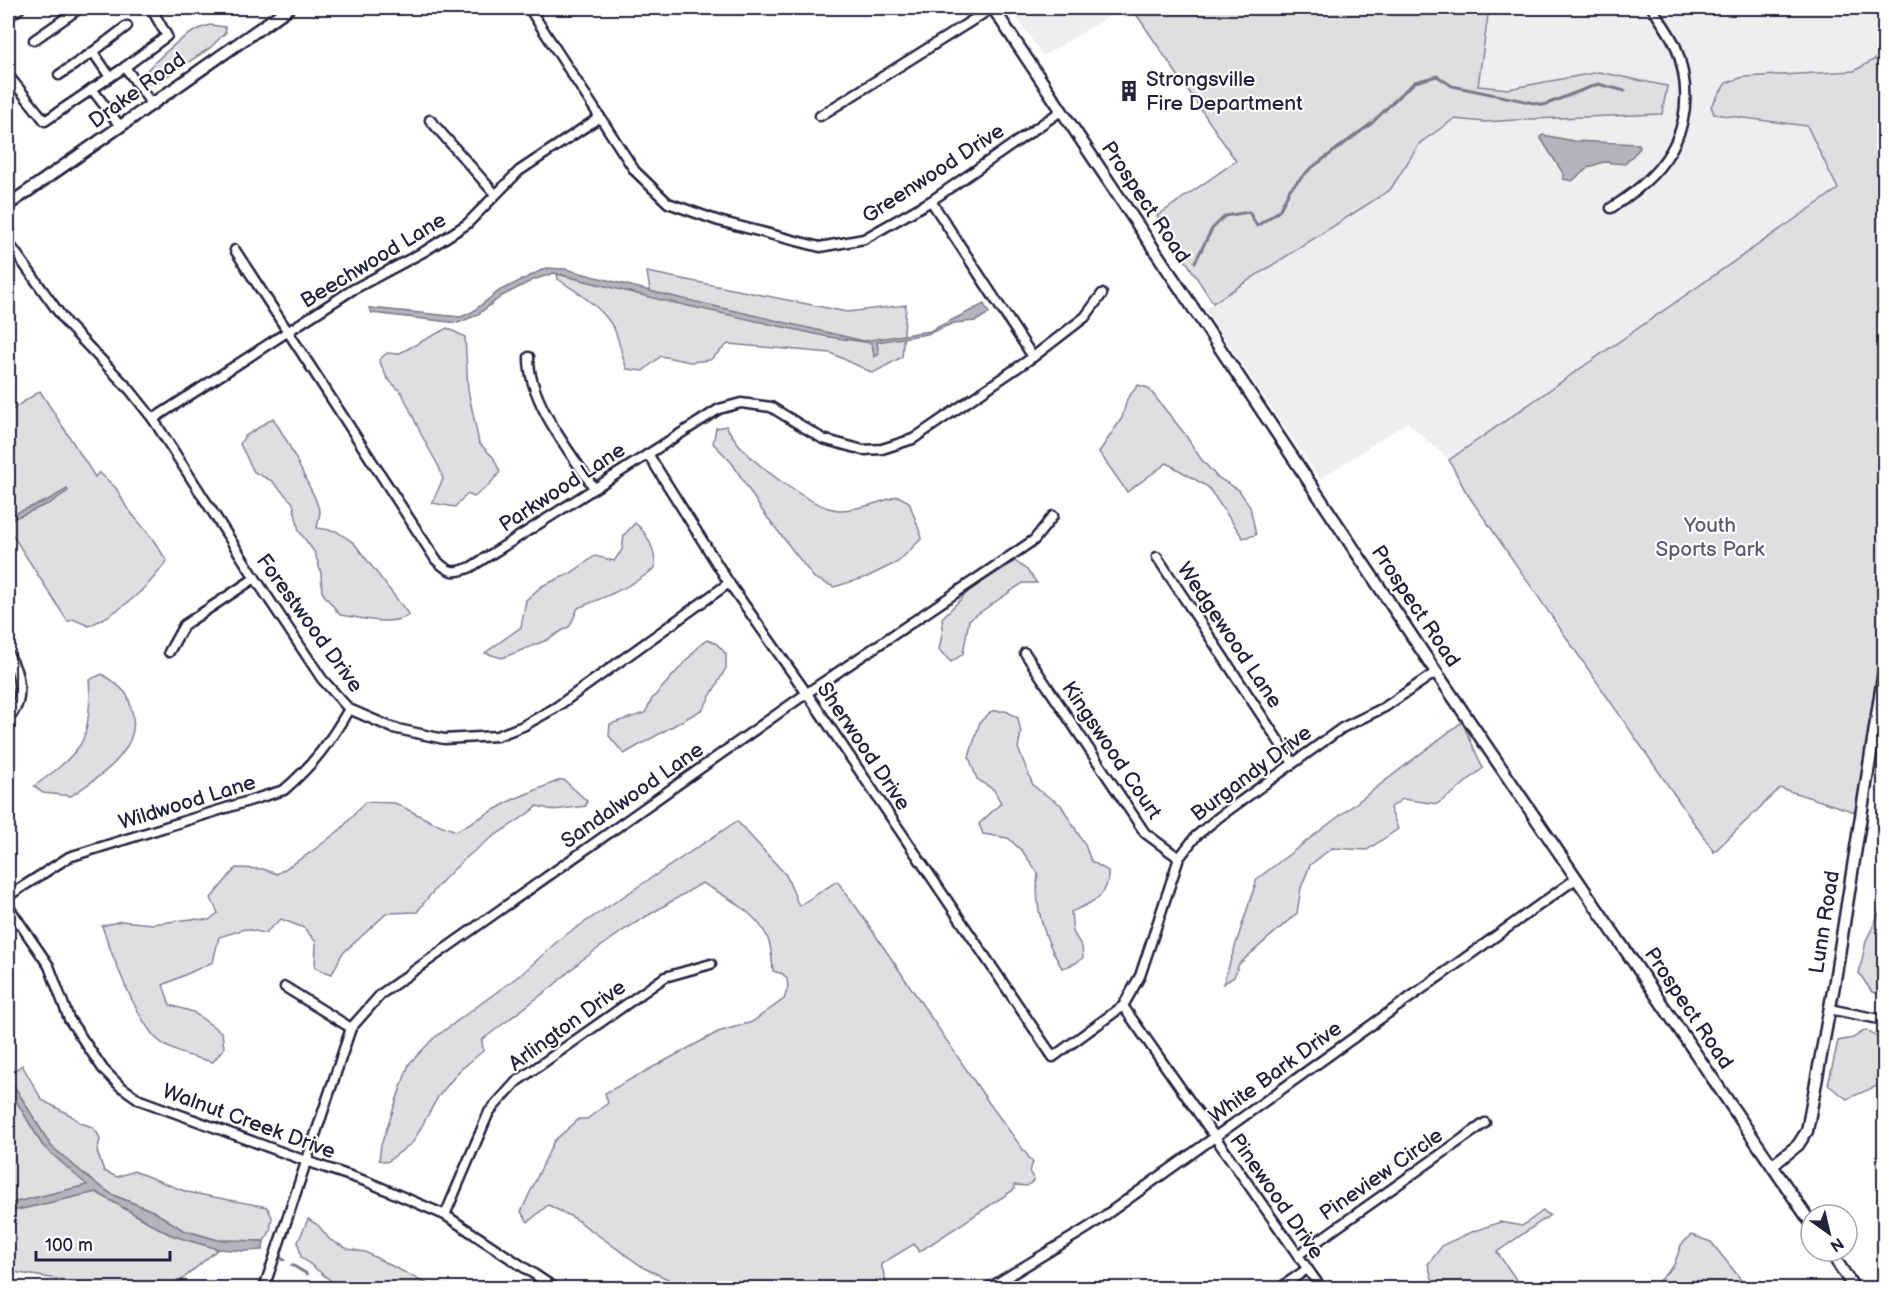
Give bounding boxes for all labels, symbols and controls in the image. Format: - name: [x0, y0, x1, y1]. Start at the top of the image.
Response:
- street label: Drake Road: [84, 47, 190, 134]
- place label: Strongsville Fire Department: [1146, 67, 1303, 116]
- building icon: Strongsville Fire Department: [1117, 79, 1141, 103]
- street label: Greenwood Drive: [858, 118, 1009, 229]
- street label: Prospect Road: [1096, 137, 1195, 268]
- street label: Beechwood Lane: [296, 207, 450, 314]
- street label: Parkwood Lane: [495, 437, 630, 537]
- park label: Youth Sports Park: [1655, 513, 1765, 562]
- street label: Prospect Road: [1366, 541, 1465, 672]
- street label: Forestwood Drive: [251, 549, 368, 697]
- street label: Wedgewood Lane: [1172, 558, 1288, 713]
- street label: Sherwood Drive: [811, 677, 916, 815]
- street label: Kingswood Court: [1056, 677, 1167, 824]
- street label: Burgandy Drive: [1186, 720, 1316, 827]
- street label: Sandalwood Lane: [556, 737, 708, 854]
- street label: Wildwood Lane: [116, 770, 259, 835]
- street label: Lunn Road: [1804, 869, 1845, 975]
- street label: Prospect Road: [1639, 943, 1738, 1074]
- street label: Arlington Drive: [504, 975, 631, 1076]
- street label: White Bark Drive: [1204, 1016, 1347, 1129]
- street label: Walnut Creek Drive: [159, 1079, 339, 1164]
- street label: Pineview Circle: [1315, 1123, 1448, 1226]
- street label: Pinewood Drive: [1224, 1129, 1329, 1264]
- north arrow: [1799, 1203, 1859, 1263]
- scale bar: [36, 1224, 170, 1262]
- text: N: [1826, 1233, 1847, 1255]
- text: 100 m: [45, 1235, 93, 1256]

